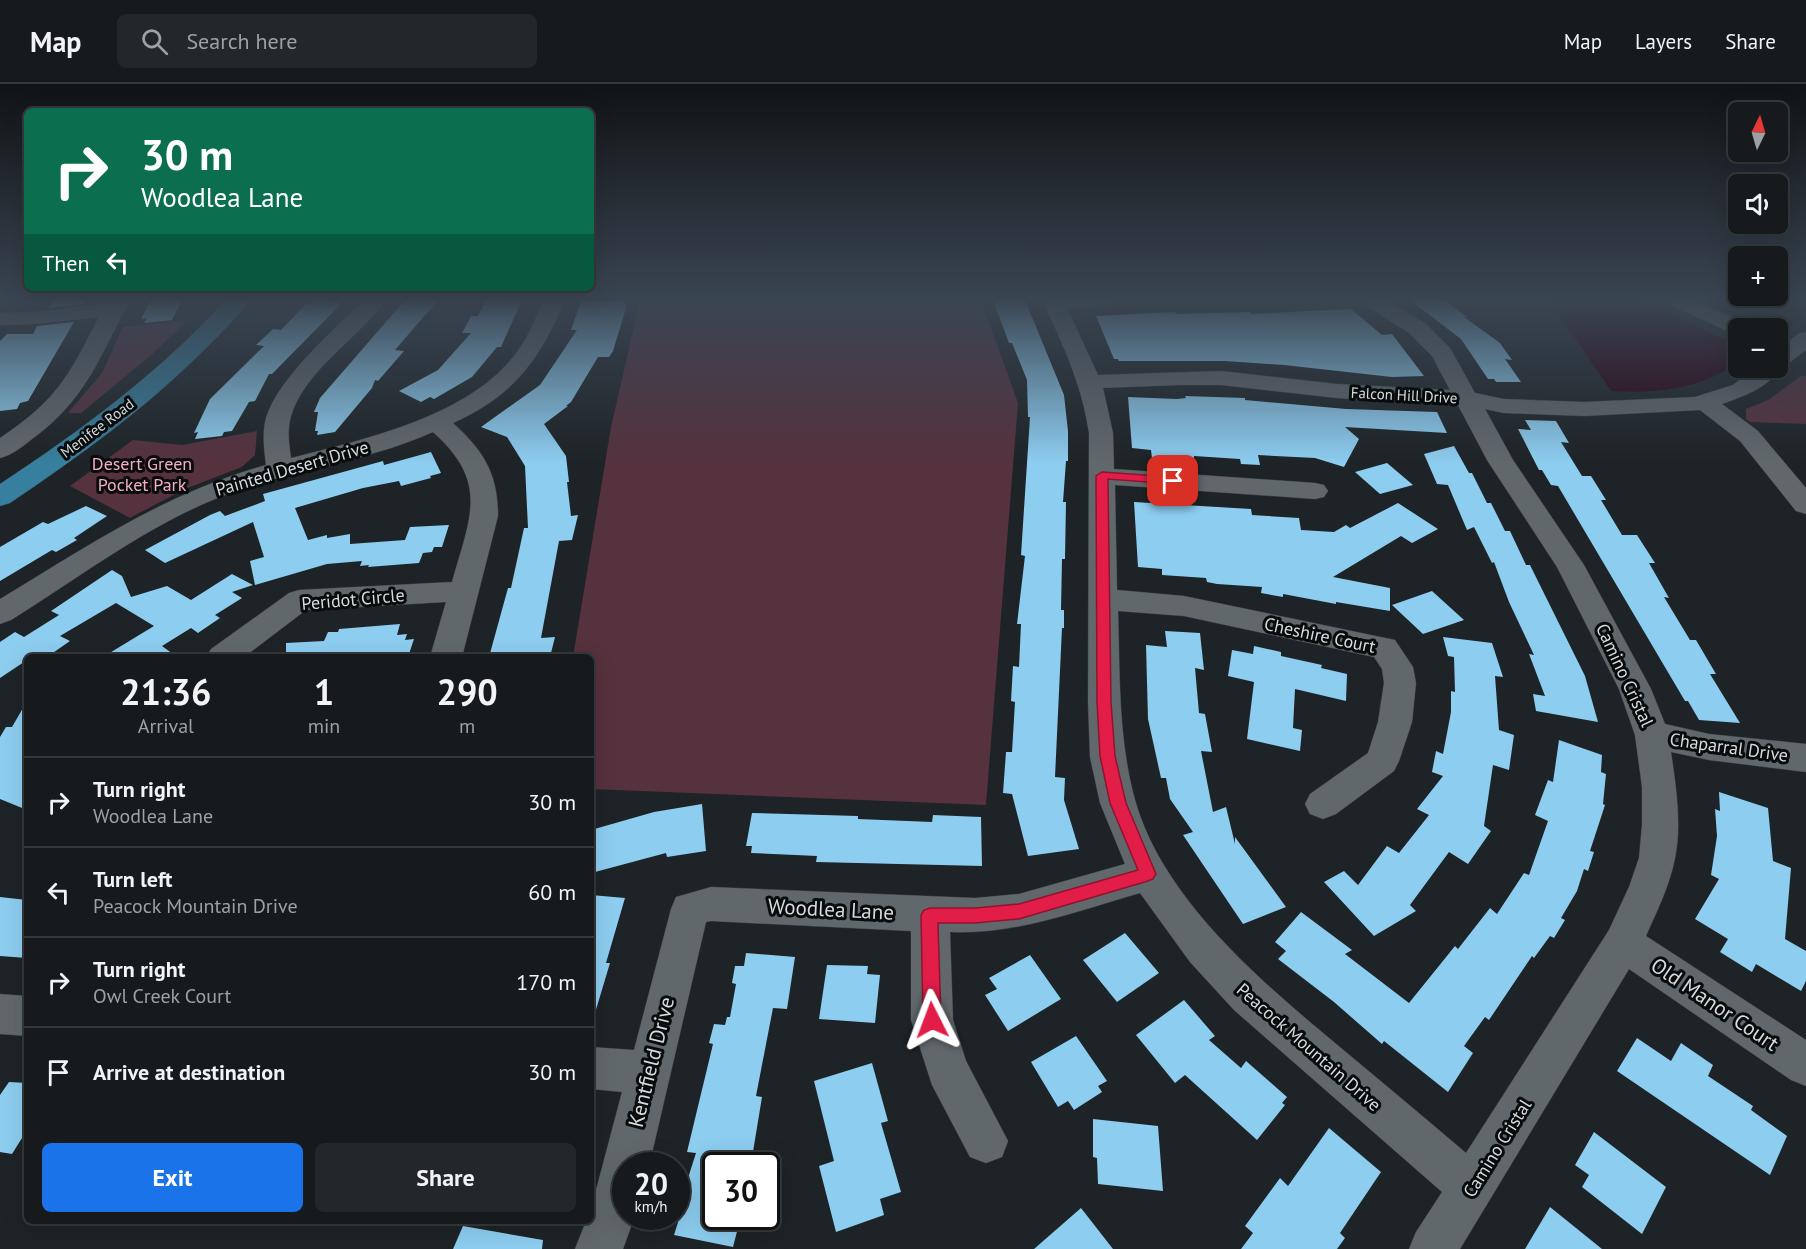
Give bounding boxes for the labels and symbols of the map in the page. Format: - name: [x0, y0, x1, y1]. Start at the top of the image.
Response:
- north arrow: [1728, 102, 1788, 162]
- street label: Falcon Hill Drive: [1350, 383, 1458, 407]
- street label: Menifee Road: [56, 394, 138, 462]
- street label: Painted Desert Drive: [213, 435, 371, 501]
- park label: Desert Green Pocket Park: [92, 452, 192, 496]
- pin: [1147, 455, 1198, 506]
- street label: Peridot Circle: [300, 583, 406, 615]
- street label: Cheshire Court: [1262, 612, 1378, 658]
- street label: Camino Cristal: [1591, 620, 1659, 731]
- street label: Chaparral Drive: [1668, 727, 1790, 767]
- street label: Woodlea Lane: [767, 892, 895, 926]
- street label: Old Manor Court: [1646, 951, 1784, 1057]
- street label: Peacock Mountain Drive: [1232, 978, 1386, 1116]
- position arrow: [900, 988, 964, 1052]
- street label: Kentfield Drive: [622, 994, 680, 1130]
- street label: Camino Cristal: [1458, 1094, 1537, 1201]
- speed limit sign: 30: [702, 1152, 780, 1230]

